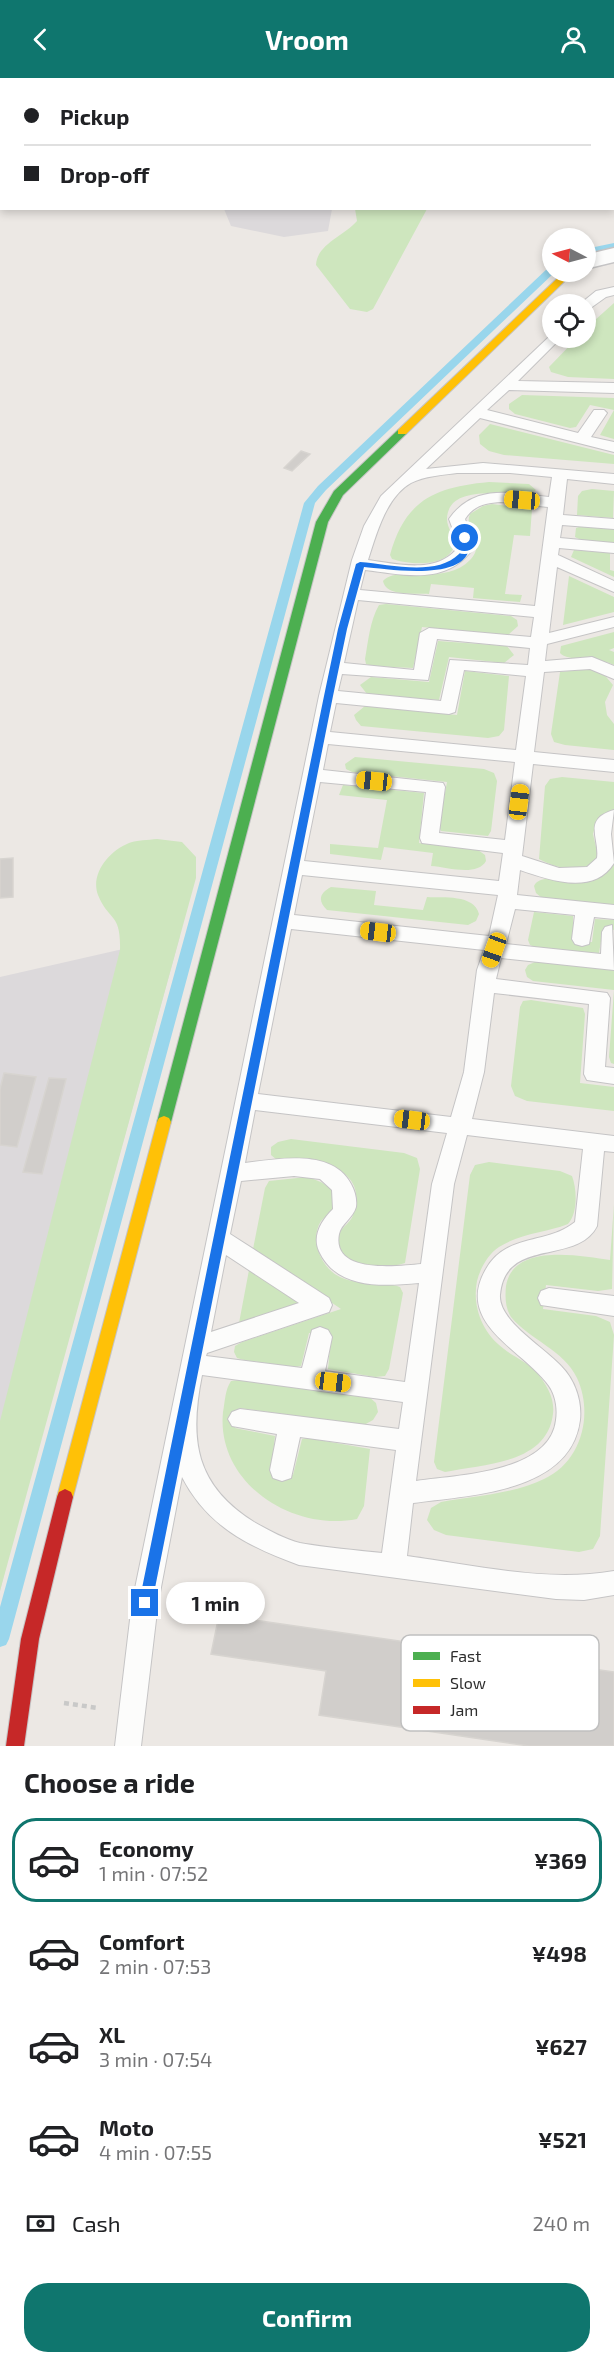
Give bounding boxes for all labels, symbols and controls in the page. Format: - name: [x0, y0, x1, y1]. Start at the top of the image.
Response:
- icon: back: [24, 23, 57, 56]
- text: Vroom: [265, 23, 349, 55]
- icon: person: [557, 23, 590, 56]
- text: Pickup: [60, 103, 129, 129]
- text: Drop-off: [60, 161, 149, 187]
- north arrow: [542, 228, 596, 282]
- map controls: [542, 228, 596, 348]
- button: locate: [542, 294, 596, 348]
- car: [503, 489, 541, 511]
- route start: [451, 524, 478, 551]
- car: [355, 770, 393, 792]
- car: [508, 783, 530, 821]
- car: [359, 921, 397, 943]
- car: [479, 930, 509, 970]
- car: [393, 1109, 431, 1131]
- car: [314, 1371, 352, 1393]
- callout: 1 min: [166, 1582, 265, 1624]
- route end: [131, 1589, 158, 1616]
- text: 1 min: [191, 1591, 240, 1615]
- legend: [401, 1635, 599, 1731]
- text: Fast: [450, 1646, 481, 1665]
- text: Slow: [450, 1673, 486, 1692]
- text: Jam: [450, 1700, 478, 1719]
- text: Choose a ride: [24, 1766, 195, 1798]
- icon: car: [27, 1833, 81, 1887]
- text: Economy: [99, 1835, 194, 1861]
- text: ¥369: [534, 1847, 587, 1873]
- text: 1 min · 07:52: [99, 1861, 208, 1885]
- icon: car: [27, 1926, 81, 1980]
- text: Comfort: [99, 1928, 184, 1954]
- text: ¥498: [532, 1940, 587, 1966]
- text: 2 min · 07:53: [99, 1954, 211, 1978]
- icon: car: [27, 2019, 81, 2073]
- text: XL: [99, 2021, 125, 2047]
- text: ¥627: [535, 2033, 587, 2059]
- text: 3 min · 07:54: [99, 2047, 212, 2071]
- icon: car: [27, 2112, 81, 2166]
- text: Moto: [99, 2114, 154, 2140]
- text: ¥521: [538, 2126, 587, 2152]
- text: 4 min · 07:55: [99, 2140, 212, 2164]
- icon: cash: [24, 2207, 57, 2240]
- text: Cash: [72, 2210, 121, 2236]
- text: 240 m: [532, 2211, 590, 2235]
- button: Confirm: [24, 2283, 590, 2352]

